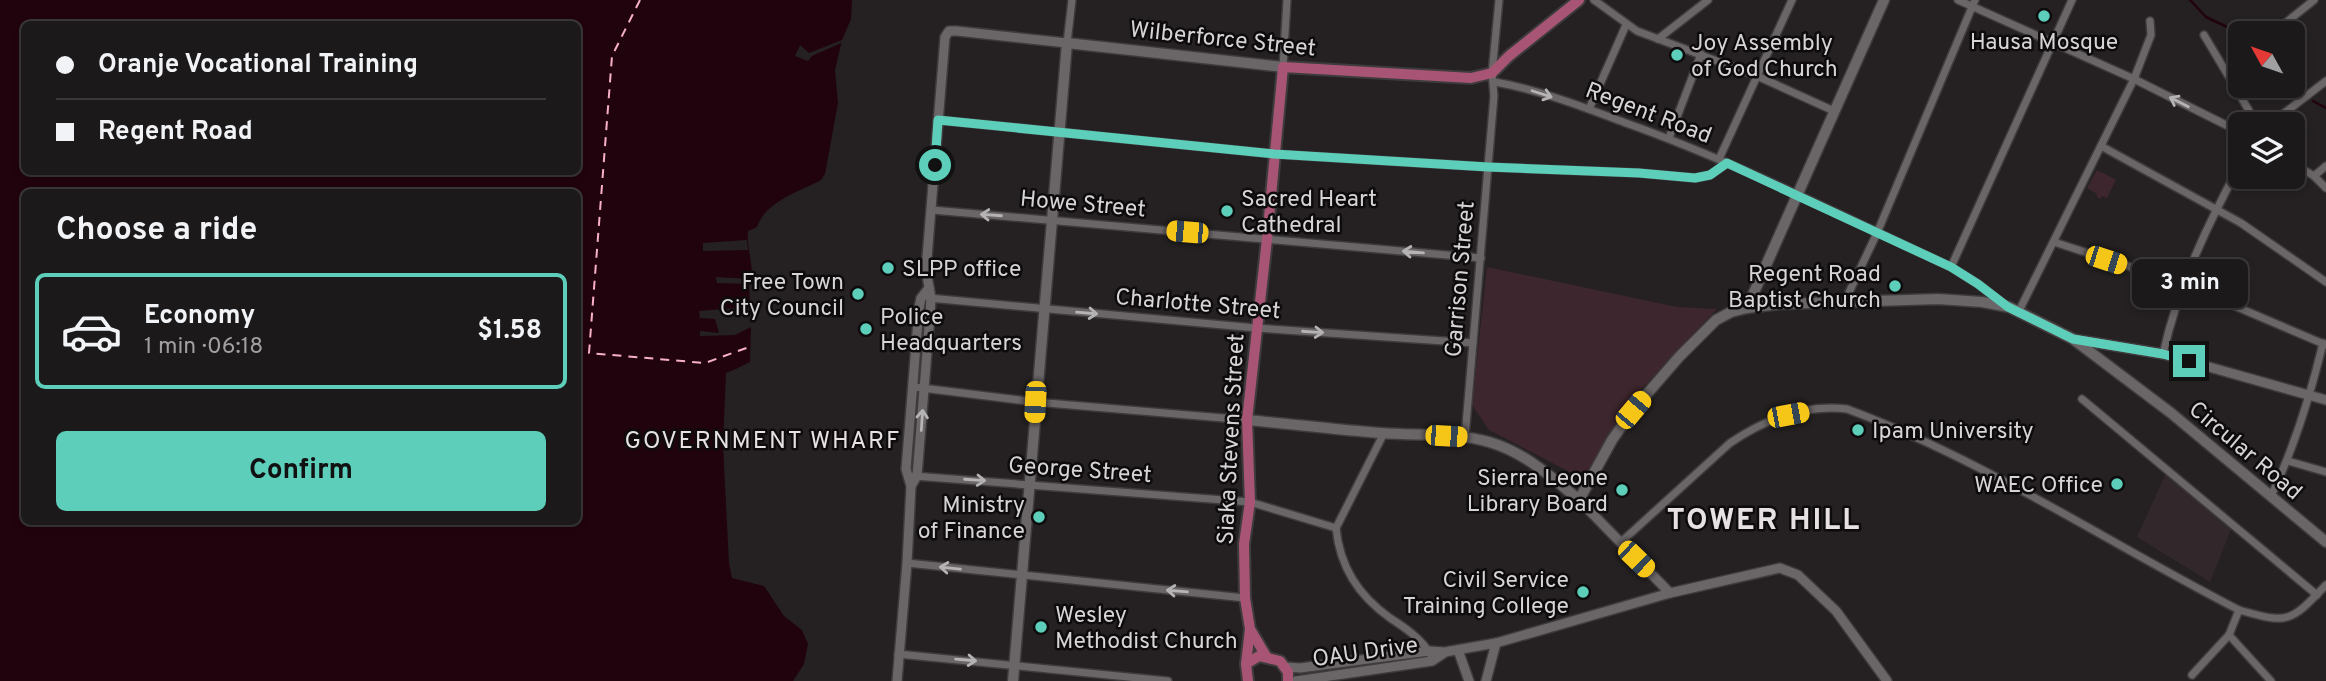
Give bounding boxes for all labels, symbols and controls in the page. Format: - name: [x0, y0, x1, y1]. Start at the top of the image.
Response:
- marker: Hausa Mosque: [2036, 8, 2052, 24]
- street label: Wilberforce Street: [1128, 16, 1317, 65]
- north arrow: [2228, 21, 2305, 98]
- map controls: [2228, 21, 2305, 189]
- place label: Hausa Mosque: [1970, 29, 2118, 58]
- place label: Joy Assembly of God Church: [1691, 30, 1838, 85]
- marker: Joy Assembly of God Church: [1669, 47, 1685, 63]
- text: Oranje Vocational Training: [98, 49, 418, 82]
- street label: Regent Road: [1581, 77, 1715, 152]
- one-way arrow: [1531, 88, 1553, 101]
- one-way arrow: [2169, 95, 2190, 108]
- button: layers: [2228, 112, 2305, 189]
- text: Regent Road: [98, 116, 253, 149]
- route start: [919, 149, 951, 181]
- street label: Howe Street: [1019, 186, 1147, 225]
- place label: Sacred Heart Cathedral: [1241, 186, 1377, 241]
- street label: Garrison Street: [1440, 200, 1483, 359]
- marker: Sacred Heart Cathedral: [1219, 203, 1235, 219]
- one-way arrow: [980, 208, 1003, 221]
- text: Choose a ride: [56, 211, 257, 251]
- car: [1166, 220, 1209, 244]
- car: [2083, 244, 2130, 276]
- one-way arrow: [1402, 245, 1425, 258]
- place label: SLPP office: [902, 256, 1021, 285]
- marker: SLPP office: [880, 260, 896, 276]
- callout: 3 min: [2131, 260, 2247, 308]
- place label: Regent Road Baptist Church: [1728, 261, 1881, 316]
- place label: Free Town City Council: [720, 269, 844, 324]
- text: 3 min: [2160, 269, 2220, 298]
- marker: Regent Road Baptist Church: [1887, 278, 1903, 294]
- street label: Charlotte Street: [1114, 284, 1282, 327]
- marker: Free Town City Council: [850, 286, 866, 302]
- icon: car: [60, 300, 123, 363]
- text: Economy: [144, 300, 255, 333]
- place label: Police Headquarters: [880, 304, 1022, 359]
- one-way arrow: [1075, 307, 1097, 320]
- text: $1.58: [477, 315, 542, 348]
- marker: Police Headquarters: [858, 321, 874, 337]
- one-way arrow: [1302, 326, 1324, 339]
- text: 1 min · 06:18: [144, 333, 263, 362]
- street label: Siaka Stevens Street: [1212, 333, 1253, 546]
- route end: [2173, 345, 2205, 377]
- car: [1024, 380, 1047, 424]
- car: [1612, 387, 1655, 433]
- street label: Circular Road: [2182, 396, 2307, 508]
- car: [1766, 401, 1811, 429]
- one-way arrow: [916, 409, 929, 432]
- place label: Ipam University: [1872, 418, 2034, 447]
- marker: Ipam University: [1850, 422, 1866, 438]
- car: [1425, 424, 1468, 448]
- district label: GOVERNMENT WHARF: [624, 427, 902, 457]
- button: Confirm: [56, 431, 546, 511]
- street label: George Street: [1007, 452, 1152, 491]
- place label: Sierra Leone Library Board: [1467, 465, 1608, 520]
- place label: WAEC Office: [1974, 472, 2103, 501]
- one-way arrow: [963, 474, 985, 487]
- marker: WAEC Office: [2109, 476, 2125, 492]
- marker: Sierra Leone Library Board: [1614, 482, 1630, 498]
- place label: Ministry of Finance: [918, 492, 1025, 547]
- district label: TOWER HILL: [1667, 503, 1861, 540]
- marker: Ministry of Finance: [1031, 509, 1047, 525]
- car: [1614, 537, 1659, 581]
- one-way arrow: [940, 561, 962, 574]
- place label: Civil Service Training College: [1403, 567, 1569, 622]
- one-way arrow: [1166, 584, 1188, 597]
- marker: Civil Service Training College: [1575, 584, 1591, 600]
- place label: Wesley Methodist Church: [1055, 602, 1238, 657]
- marker: Wesley Methodist Church: [1033, 619, 1049, 635]
- street label: OAU Drive: [1311, 632, 1420, 675]
- one-way arrow: [954, 654, 977, 667]

